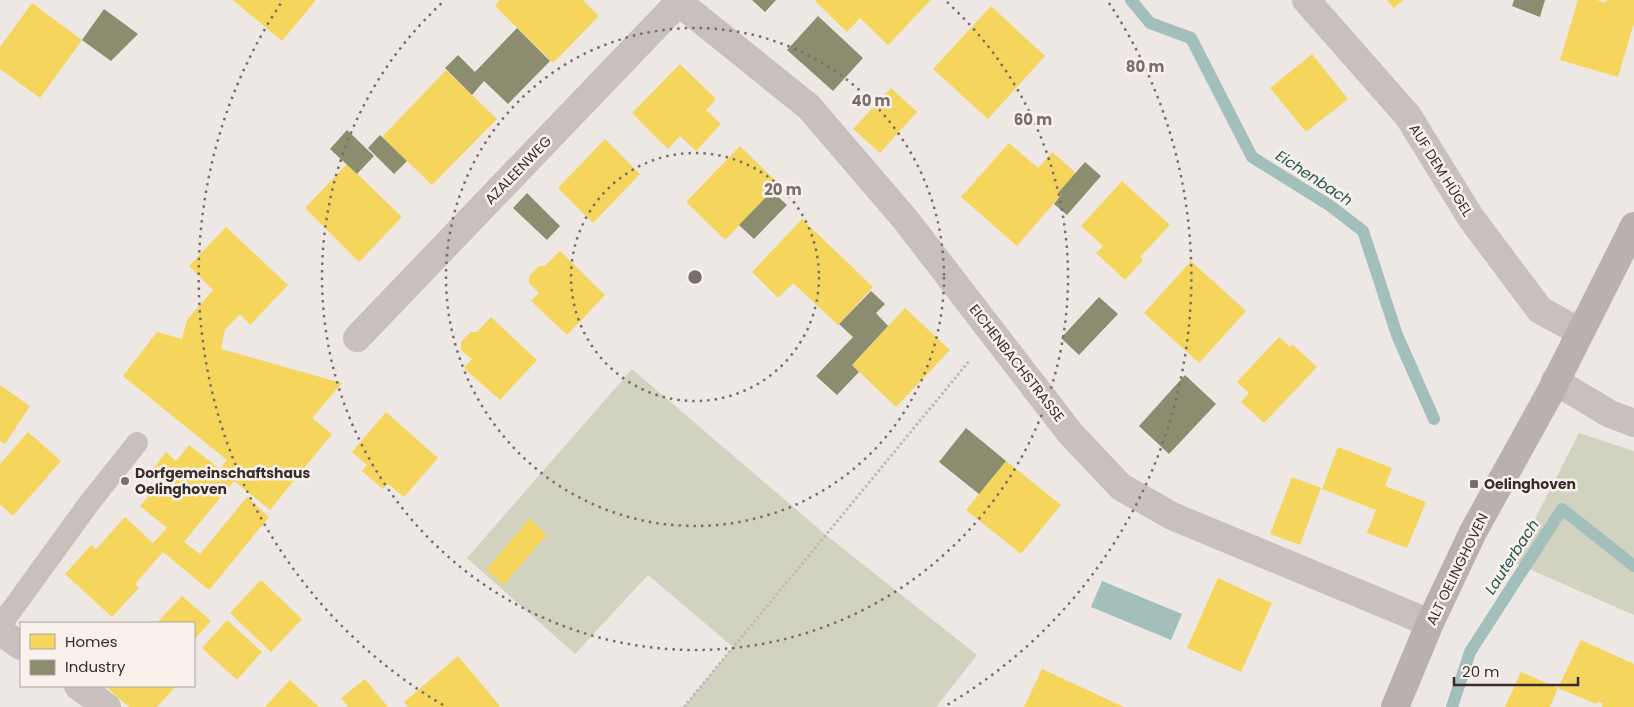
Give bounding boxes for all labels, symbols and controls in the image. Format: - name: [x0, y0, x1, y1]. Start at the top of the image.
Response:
- text: 80 m: [1126, 56, 1164, 77]
- text: 40 m: [851, 90, 891, 111]
- text: 60 m: [1014, 109, 1052, 130]
- street label: AUF DEM HÜGEL: [1404, 120, 1478, 220]
- street label: AZALEENWEG: [480, 131, 556, 209]
- water label: Eichenbach: [1272, 145, 1357, 210]
- text: 20 m: [764, 179, 802, 200]
- centre of rings: [686, 268, 704, 286]
- street label: EICHENBACHSTRASSE: [965, 300, 1069, 426]
- place label: Dorfgemeinschaftshaus Oelinghoven: [135, 463, 310, 499]
- place label: Oelinghoven: [1484, 474, 1576, 494]
- marker: Dorfgemeinschaftshaus Oelinghoven: [119, 475, 131, 487]
- marker: Oelinghoven: [1468, 478, 1480, 490]
- street label: ALT OELINGHOVEN: [1421, 510, 1493, 628]
- water label: Lauterbach: [1479, 515, 1544, 598]
- legend: [20, 622, 195, 687]
- text: Homes: [65, 631, 118, 652]
- scale bar: [1454, 654, 1578, 686]
- text: Industry: [65, 656, 126, 677]
- text: 20 m: [1462, 661, 1500, 682]

